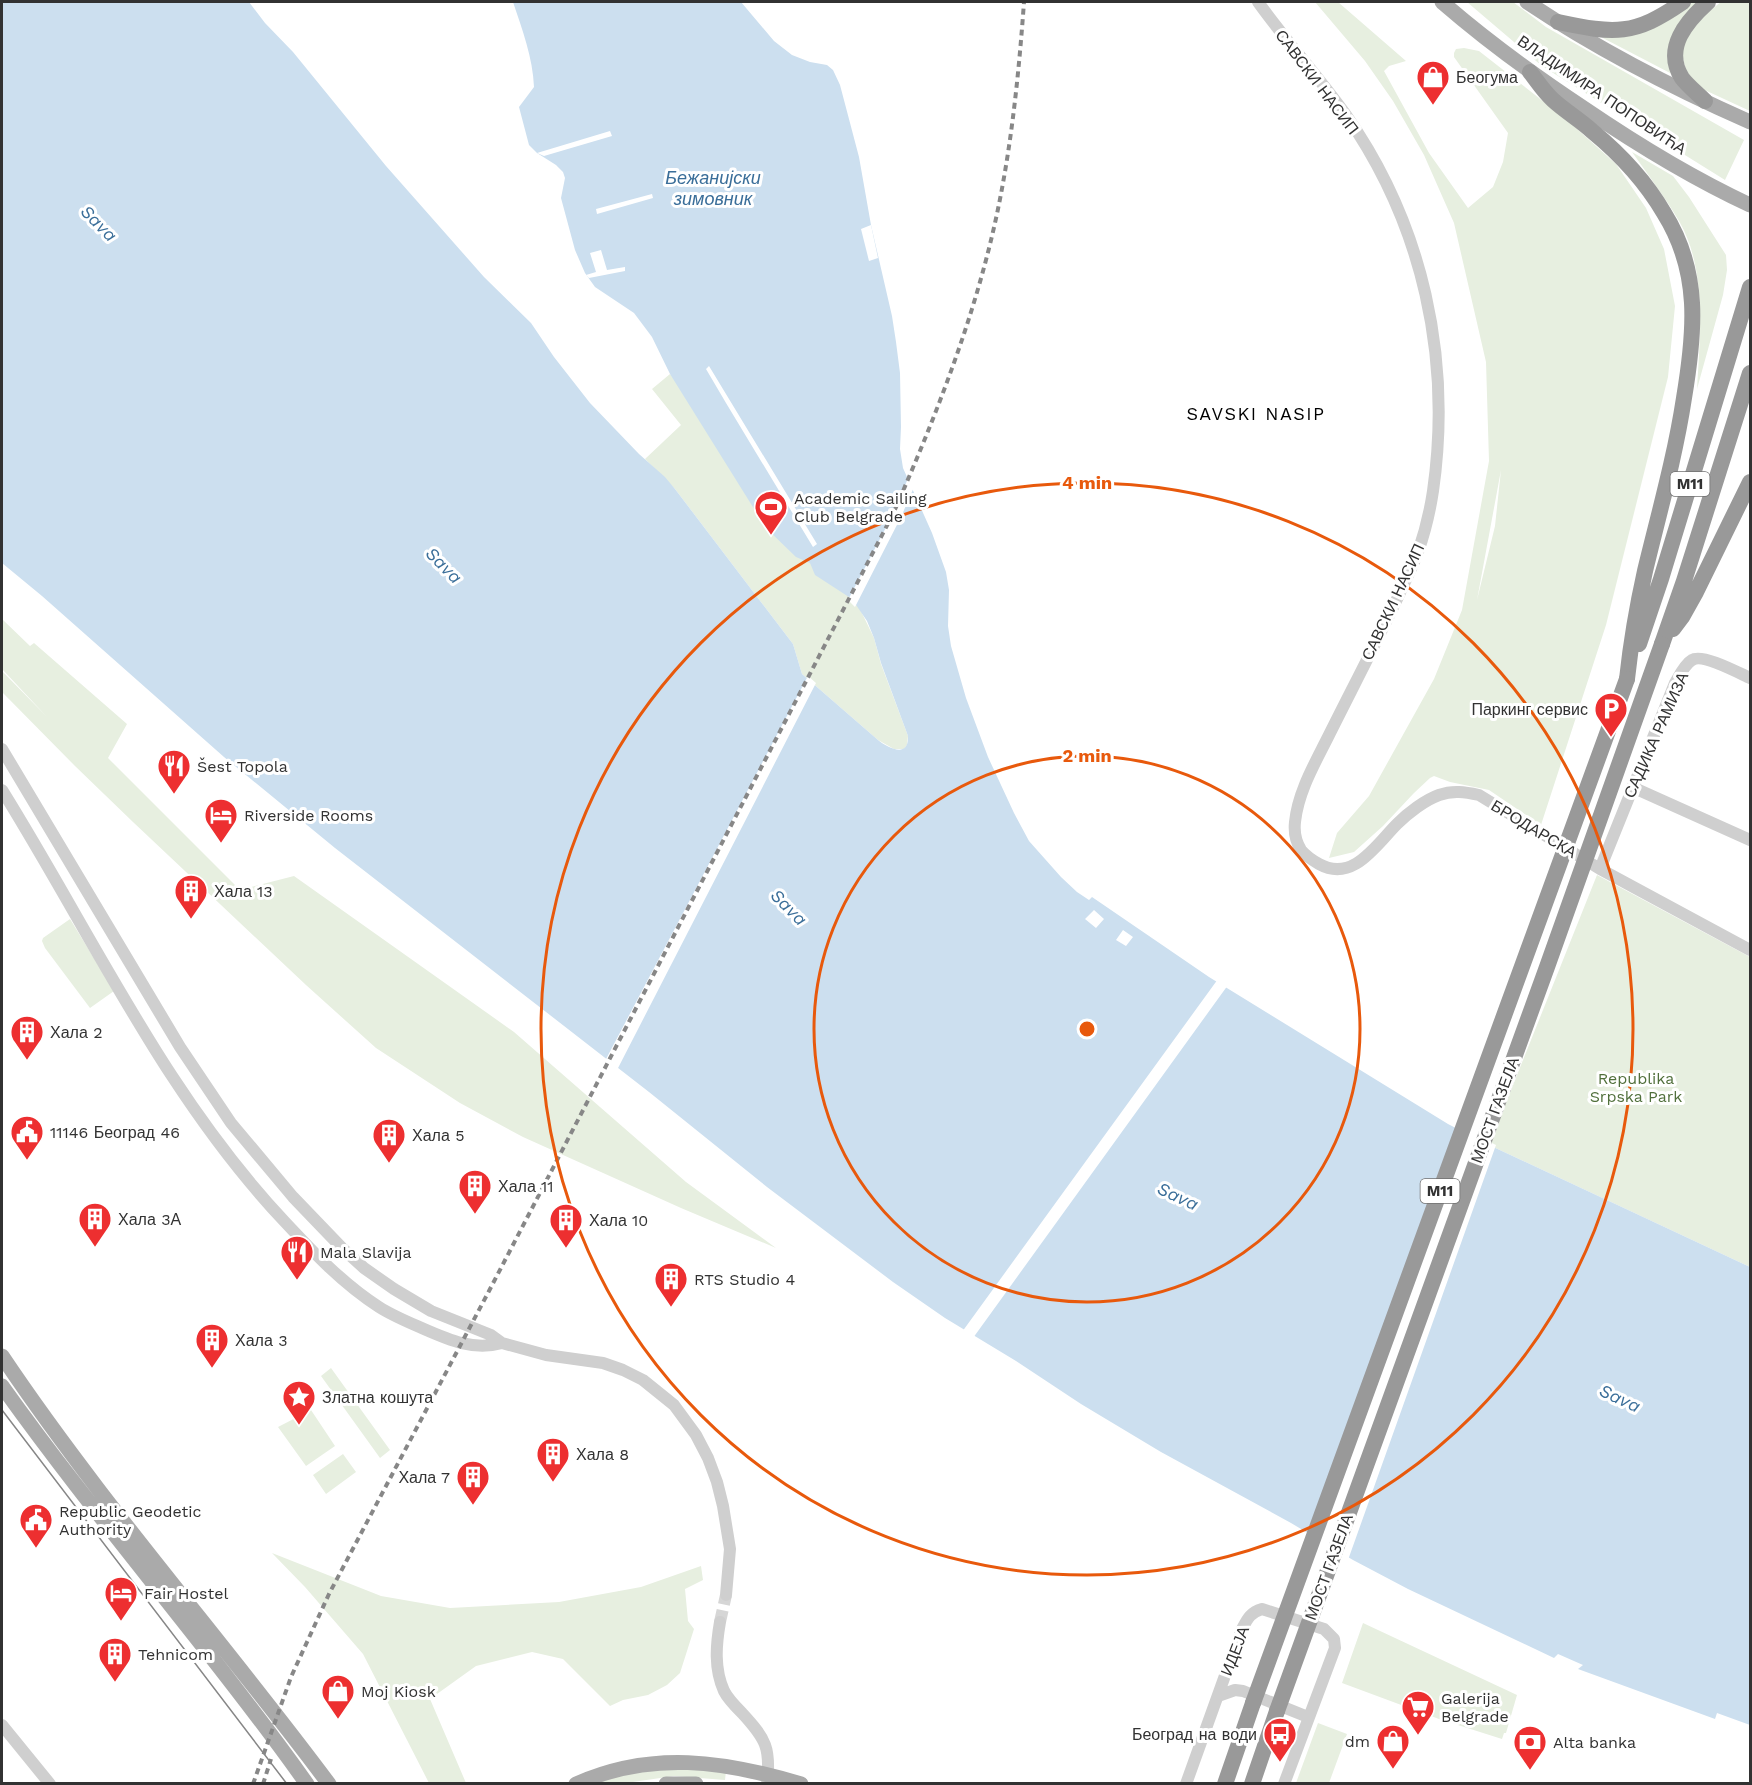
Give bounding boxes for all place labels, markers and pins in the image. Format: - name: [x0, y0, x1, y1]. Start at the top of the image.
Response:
- shop icon: Беогума: [1415, 59, 1451, 106]
- place label: Беогума: [1456, 68, 1518, 87]
- sports icon: Academic Sailing Club Belgrade: [753, 489, 789, 536]
- place label: Academic Sailing Club Belgrade: [794, 489, 927, 526]
- parking icon: Паркинг сервис: [1593, 691, 1629, 738]
- place label: Паркинг сервис: [1471, 700, 1588, 719]
- restaurant icon: Šest Topola: [156, 748, 192, 795]
- place label: Šest Topola: [197, 757, 288, 776]
- hotel icon: Riverside Rooms: [203, 797, 239, 844]
- place label: Riverside Rooms: [244, 806, 373, 825]
- building icon: Хала 13: [173, 873, 209, 920]
- place label: Хала 13: [214, 882, 273, 901]
- building icon: Хала 2: [9, 1014, 45, 1061]
- centre of rings: [1077, 1019, 1097, 1039]
- place label: Хала 2: [50, 1023, 103, 1042]
- public building icon: 11146 Београд 46: [9, 1114, 45, 1161]
- building icon: Хала 5: [371, 1117, 407, 1164]
- place label: 11146 Београд 46: [50, 1123, 180, 1142]
- place label: Хала 5: [412, 1126, 465, 1145]
- building icon: Хала 11: [457, 1168, 493, 1215]
- place label: Хала 11: [498, 1177, 553, 1196]
- building icon: Хала 3А: [77, 1201, 113, 1248]
- building icon: Хала 10: [548, 1202, 584, 1249]
- place label: Хала 3А: [118, 1210, 182, 1229]
- place label: Хала 10: [589, 1211, 648, 1230]
- restaurant icon: Mala Slavija: [279, 1234, 315, 1281]
- place label: Mala Slavija: [320, 1243, 412, 1262]
- building icon: RTS Studio 4: [653, 1261, 689, 1308]
- place label: RTS Studio 4: [694, 1270, 795, 1289]
- building icon: Хала 3: [194, 1322, 230, 1369]
- place label: Хала 3: [235, 1331, 288, 1350]
- place icon: Златна кошута: [281, 1379, 317, 1426]
- place label: Златна кошута: [322, 1388, 433, 1407]
- building icon: Хала 8: [535, 1436, 571, 1483]
- place label: Хала 8: [576, 1445, 629, 1464]
- building icon: Хала 7: [455, 1459, 491, 1506]
- place label: Хала 7: [398, 1468, 450, 1487]
- public building icon: Republic Geodetic Authority: [18, 1502, 54, 1549]
- place label: Republic Geodetic Authority: [59, 1502, 202, 1539]
- hotel icon: Fair Hostel: [103, 1575, 139, 1622]
- place label: Fair Hostel: [144, 1584, 228, 1603]
- building icon: Tehnicom: [97, 1636, 133, 1683]
- place label: Tehnicom: [138, 1645, 213, 1664]
- shop icon: Moj Kiosk: [320, 1673, 356, 1720]
- place label: Moj Kiosk: [361, 1682, 436, 1701]
- supermarket icon: Galerija Belgrade: [1400, 1689, 1436, 1736]
- place label: Galerija Belgrade: [1441, 1689, 1509, 1726]
- bus stop icon: Београд на води: [1262, 1716, 1298, 1763]
- shop icon: dm: [1375, 1723, 1411, 1770]
- bank icon: Alta banka: [1512, 1724, 1548, 1771]
- place label: Београд на води: [1132, 1725, 1257, 1744]
- place label: dm: [1345, 1732, 1370, 1751]
- place label: Alta banka: [1553, 1733, 1636, 1752]

